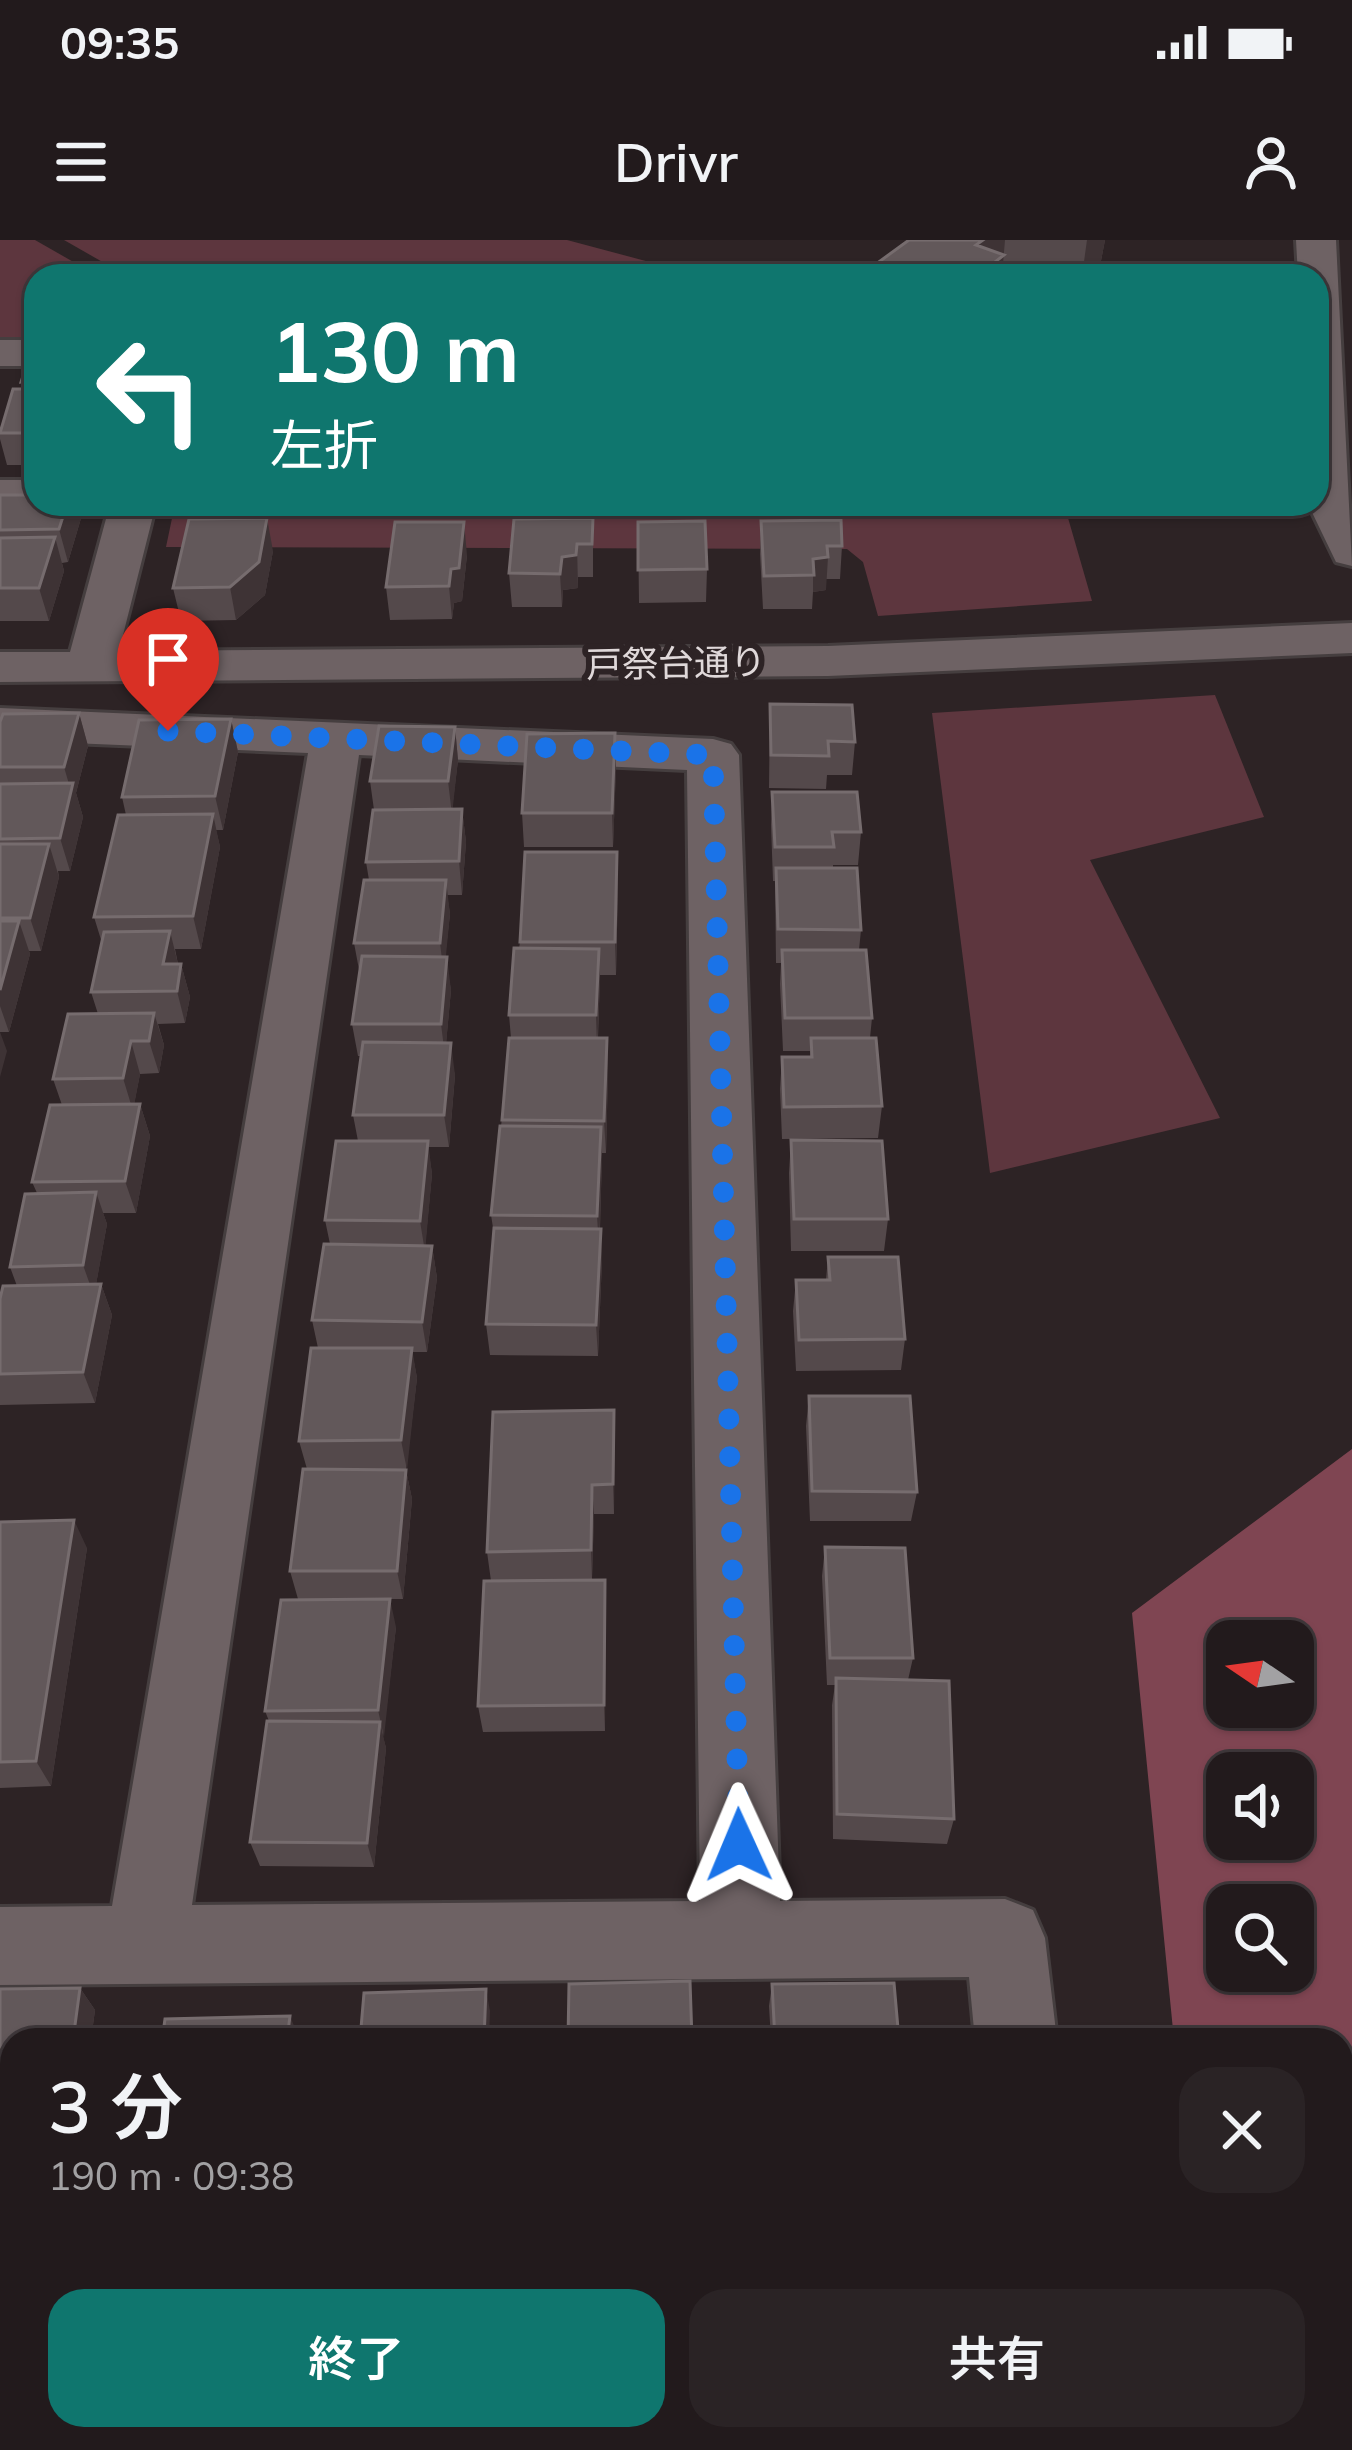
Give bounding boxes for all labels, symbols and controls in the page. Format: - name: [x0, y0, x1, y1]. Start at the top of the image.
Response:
- text: 09:35: [60, 14, 179, 70]
- text: Drivr: [614, 128, 738, 196]
- icon: menu: [48, 129, 114, 195]
- icon: person: [1238, 129, 1304, 195]
- text: 130 m: [270, 298, 520, 403]
- icon: left: [72, 312, 228, 468]
- text: 左折: [270, 411, 378, 479]
- pin: [117, 608, 219, 731]
- icon: arrive: [135, 626, 201, 692]
- street label: 戸祭台通り: [586, 638, 766, 687]
- north arrow: [1206, 1620, 1314, 1728]
- map controls: [1206, 1620, 1314, 1992]
- button: sound: [1206, 1752, 1314, 1860]
- position arrow: [676, 1782, 802, 1908]
- button: search: [1206, 1884, 1314, 1992]
- text: 3 分: [48, 2061, 182, 2151]
- button: close: [1179, 2067, 1305, 2193]
- text: 190 m · 09:38: [48, 2151, 294, 2200]
- button: 終了: [48, 2289, 665, 2427]
- button: 共有: [689, 2289, 1305, 2427]

